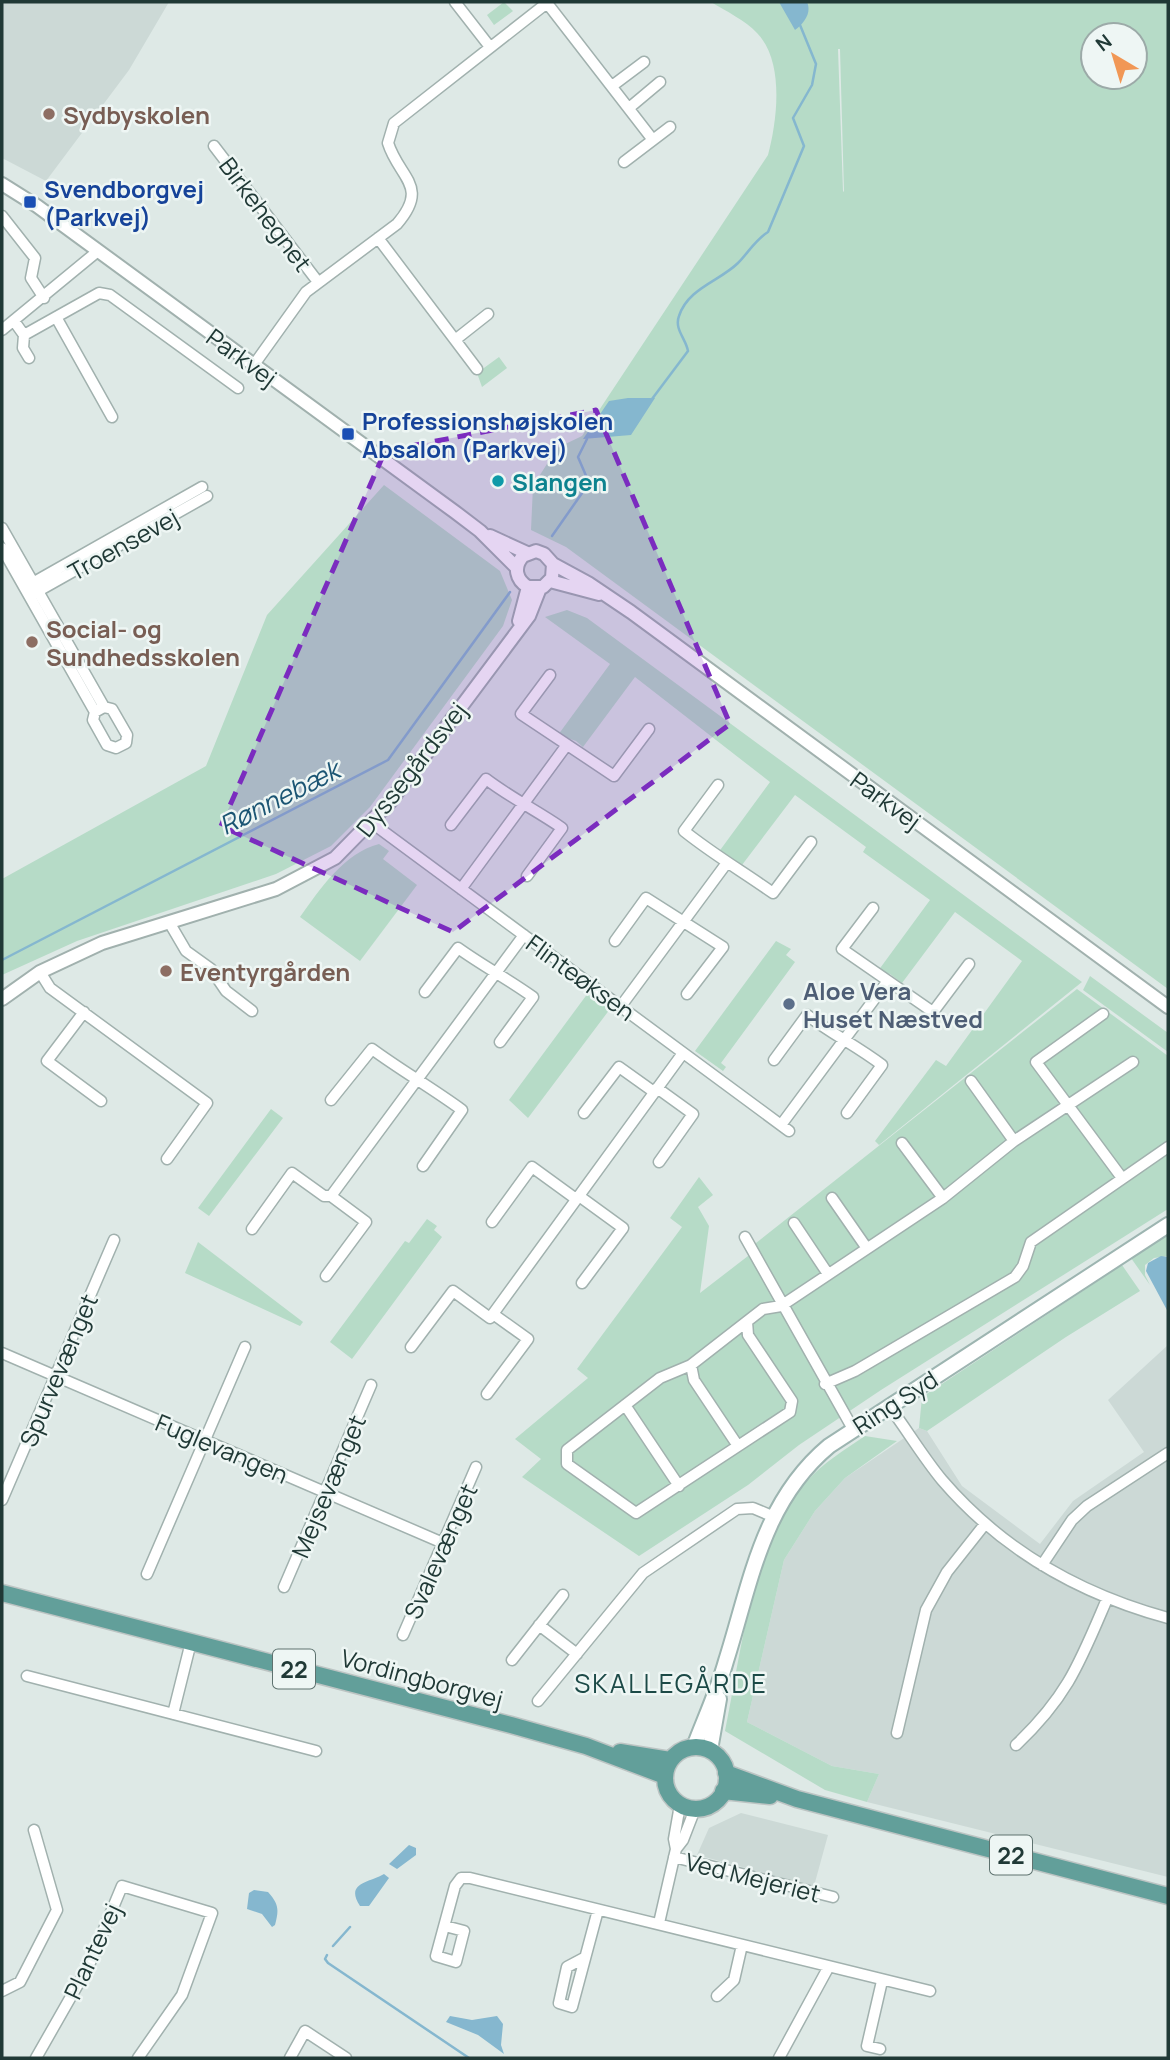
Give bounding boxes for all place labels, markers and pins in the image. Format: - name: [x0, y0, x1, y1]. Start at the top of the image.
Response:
- place label: Sydbyskolen: [63, 98, 210, 131]
- marker: Sydbyskolen: [41, 106, 57, 122]
- place label: Svendborgvej (Parkvej): [44, 172, 204, 233]
- marker: Svendborgvej (Parkvej): [22, 194, 38, 210]
- place label: Professionshøjskolen Absalon (Parkvej): [362, 404, 613, 465]
- marker: Professionshøjskolen Absalon (Parkvej): [340, 426, 356, 442]
- place label: Slangen: [512, 465, 607, 498]
- marker: Slangen: [490, 473, 506, 489]
- place label: Social- og Sundhedsskolen: [46, 612, 240, 673]
- marker: Social- og Sundhedsskolen: [24, 634, 40, 650]
- place label: Eventyrgården: [180, 955, 350, 988]
- marker: Eventyrgården: [158, 963, 174, 979]
- place label: Aloe Vera Huset Næstved: [803, 974, 983, 1035]
- marker: Aloe Vera Huset Næstved: [781, 996, 797, 1012]

